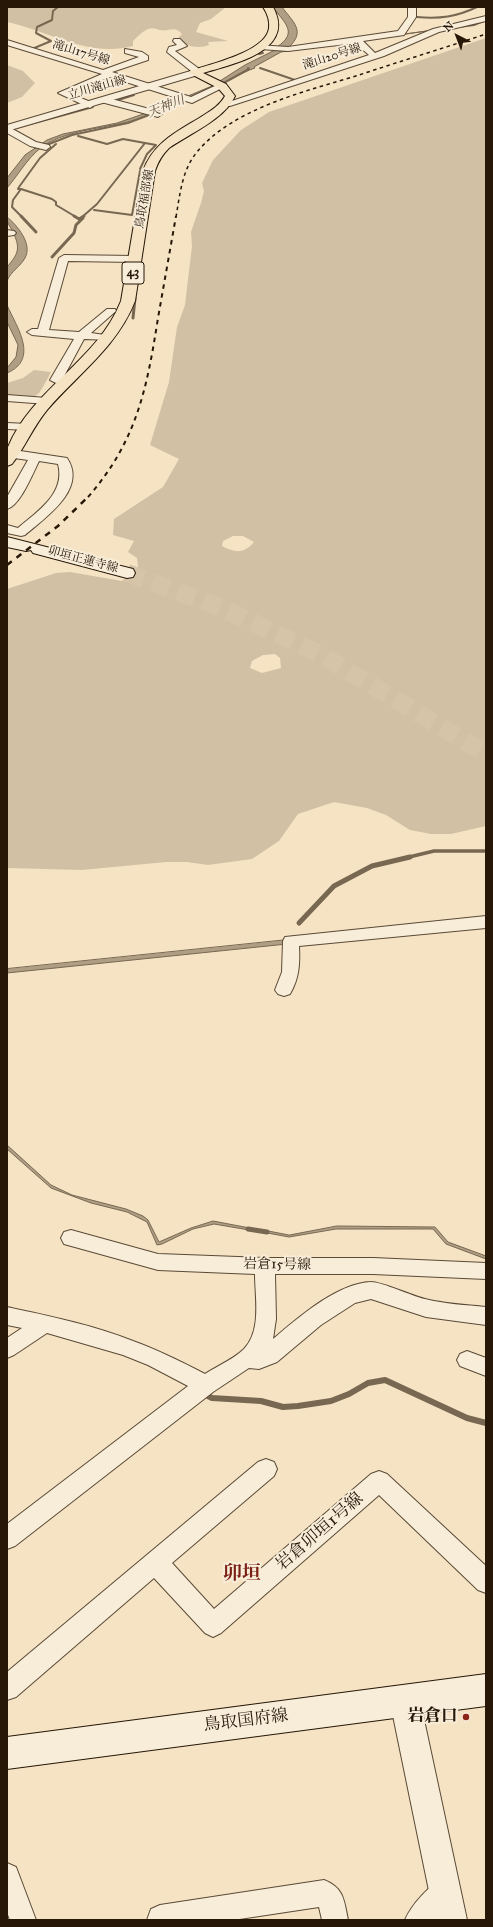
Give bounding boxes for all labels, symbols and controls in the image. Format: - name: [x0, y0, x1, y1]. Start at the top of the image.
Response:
- north arrow: [437, 16, 477, 56]
- text: N: [441, 19, 456, 35]
- street label: 滝山17号線: [51, 37, 111, 69]
- street label: 滝山20号線: [301, 41, 363, 73]
- street label: 立川滝山線: [66, 73, 128, 103]
- water label: 天神川: [145, 92, 187, 122]
- street label: 鳥取福部線: [133, 168, 157, 230]
- road number: 43: [122, 262, 144, 284]
- street label: 卯垣正蓮寺線: [46, 544, 120, 576]
- street label: 岩倉15号線: [243, 1256, 311, 1274]
- street label: 岩倉卯垣1号線: [272, 1489, 368, 1575]
- district label: 卯垣: [223, 1563, 261, 1585]
- street label: 鳥取国府線: [203, 1706, 289, 1736]
- place label: 岩倉口: [407, 1707, 458, 1727]
- marker: 岩倉口: [461, 1712, 471, 1722]

